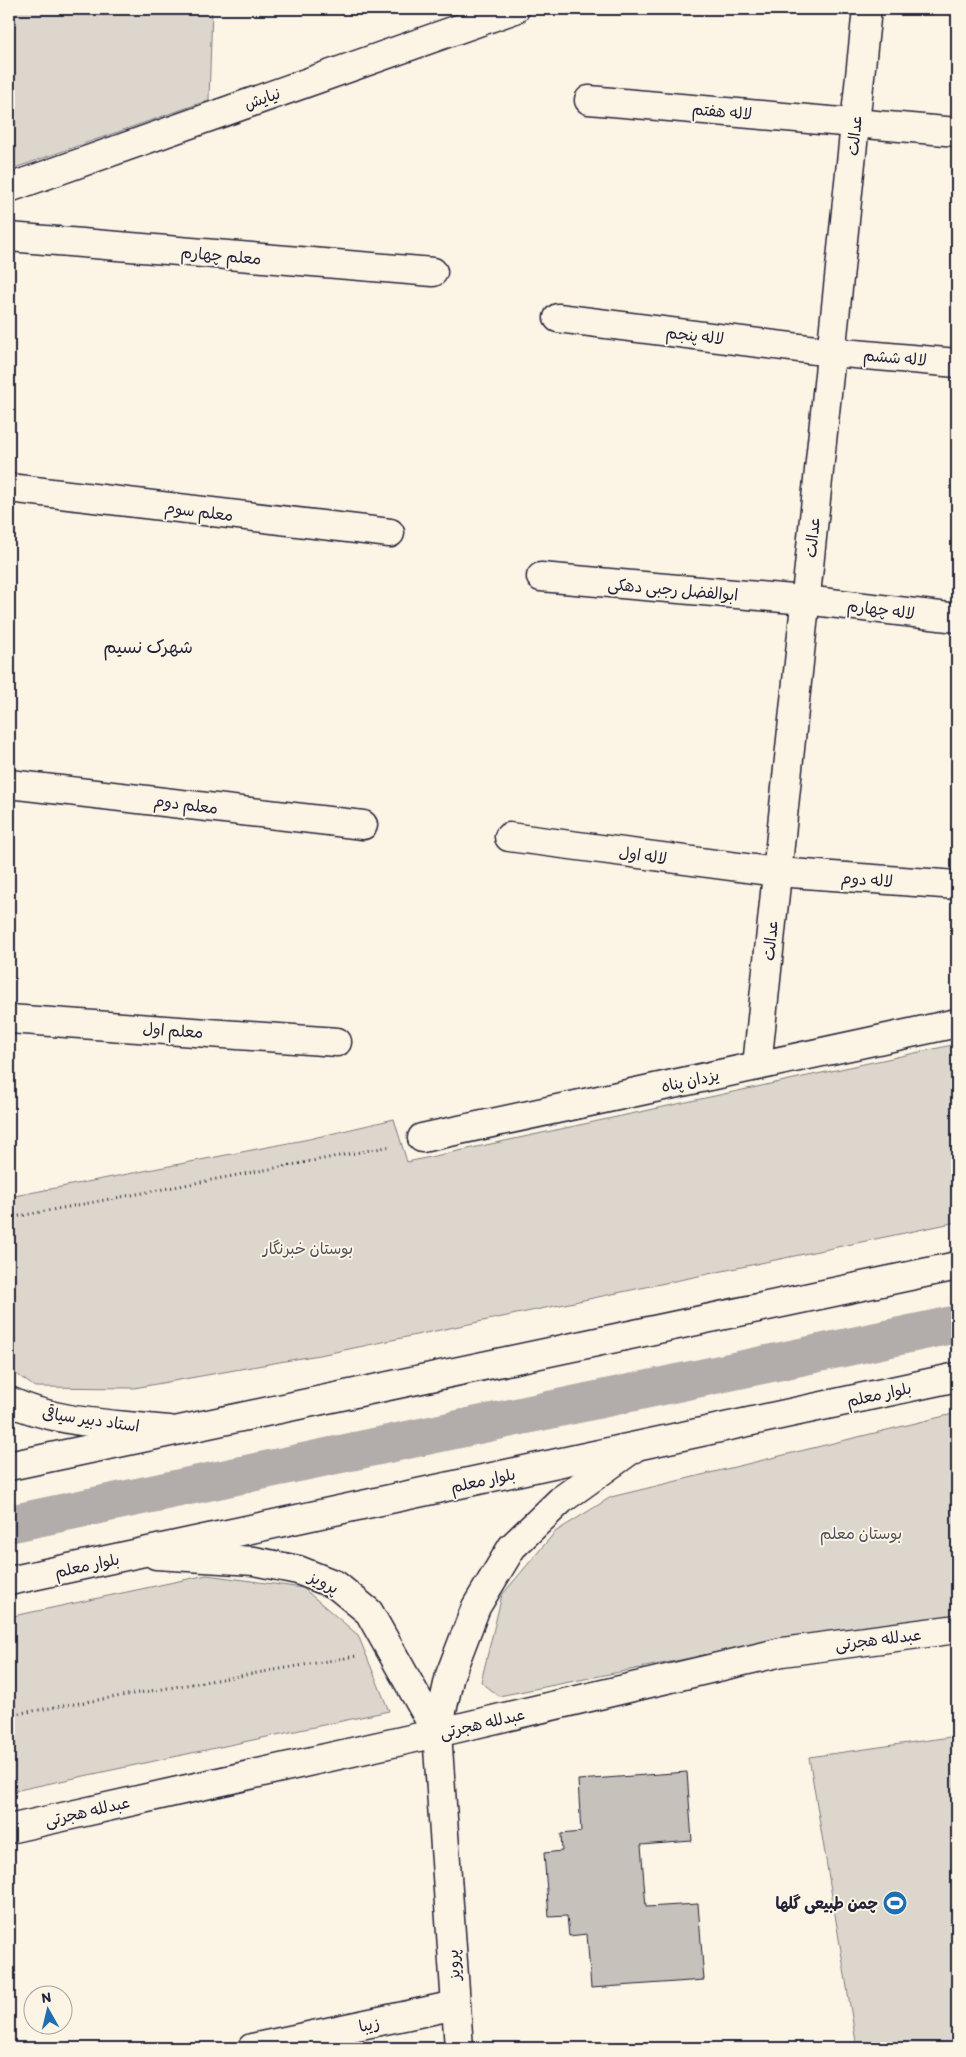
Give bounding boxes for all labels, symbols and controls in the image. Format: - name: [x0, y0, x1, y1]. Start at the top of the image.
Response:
- street label: نيايش: [242, 83, 283, 113]
- street label: لاله هفتم: [691, 99, 753, 127]
- street label: عدالت: [843, 114, 866, 157]
- street label: معلم چهارم: [180, 243, 262, 271]
- street label: لاله پنجم: [665, 323, 725, 351]
- street label: لاله ششم: [862, 345, 928, 373]
- street label: معلم سوم: [163, 498, 234, 528]
- street label: عدالت: [801, 516, 824, 559]
- street label: ابوالفضل رجبی دهکی: [607, 574, 739, 606]
- street label: لاله چهارم: [846, 596, 916, 626]
- district label: شهرک نسیم: [103, 636, 193, 661]
- street label: معلم دوم: [152, 791, 219, 821]
- street label: لاله اول: [618, 843, 668, 868]
- street label: لاله دوم: [840, 868, 894, 894]
- street label: عدالت: [759, 919, 782, 962]
- street label: معلم اول: [142, 1019, 204, 1045]
- street label: یزدان پناه: [659, 1065, 721, 1097]
- park label: بوستان خبرنگار: [262, 1239, 353, 1259]
- street label: بلوار معلم: [845, 1378, 914, 1414]
- street label: استاد دبیر سیاقی: [41, 1402, 141, 1436]
- street label: بلوار معلم: [449, 1464, 518, 1500]
- park label: بوستان معلم: [820, 1524, 902, 1546]
- street label: بلوار معلم: [53, 1549, 122, 1585]
- street label: پرویز: [303, 1566, 342, 1599]
- street label: عبدلله هجرتی: [834, 1625, 922, 1655]
- street label: عبدلله هجرتی: [438, 1704, 527, 1743]
- street label: عبدلله هجرتی: [43, 1792, 132, 1831]
- sports icon: چمن طبیعی گلها: [882, 1890, 908, 1916]
- place label: چمن طبیعی گلها: [776, 1894, 878, 1914]
- street label: پرویز: [443, 1949, 465, 1983]
- north arrow: [22, 1984, 72, 2034]
- text: N: [40, 1989, 52, 2007]
- street label: زیبا: [357, 2013, 381, 2036]

